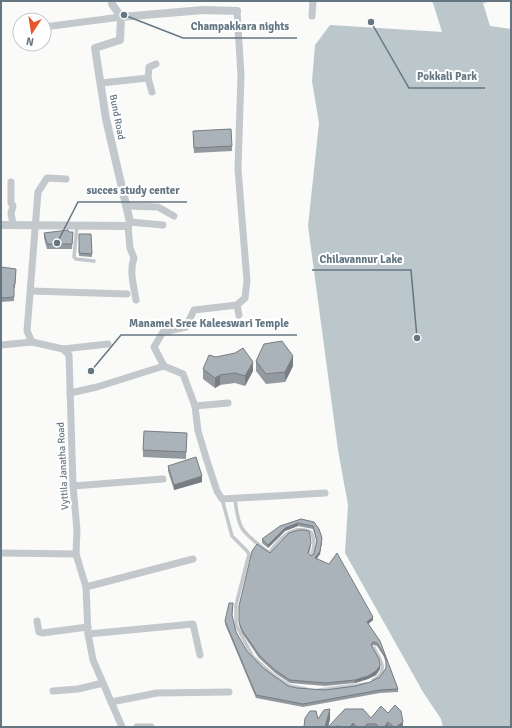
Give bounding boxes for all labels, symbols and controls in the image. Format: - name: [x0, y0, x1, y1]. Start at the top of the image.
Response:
- north arrow: [12, 12, 52, 52]
- callout: Champakkara nights: [183, 15, 297, 38]
- text: Champakkara nights: [191, 20, 289, 33]
- text: N: [25, 34, 35, 48]
- callout: Pokkali Park: [409, 65, 485, 88]
- text: Pokkali Park: [417, 70, 477, 83]
- street label: Bund Road: [107, 93, 127, 141]
- callout: succes study center: [78, 179, 187, 202]
- text: succes study center: [86, 184, 180, 197]
- callout: Chilavannur Lake: [312, 247, 411, 270]
- text: Chilavannur Lake: [319, 253, 403, 266]
- callout: Manamel Sree Kaleeswari Temple: [121, 312, 297, 335]
- text: Manamel Sree Kaleeswari Temple: [129, 317, 289, 330]
- street label: Vyttila Janatha Road: [55, 422, 71, 510]

